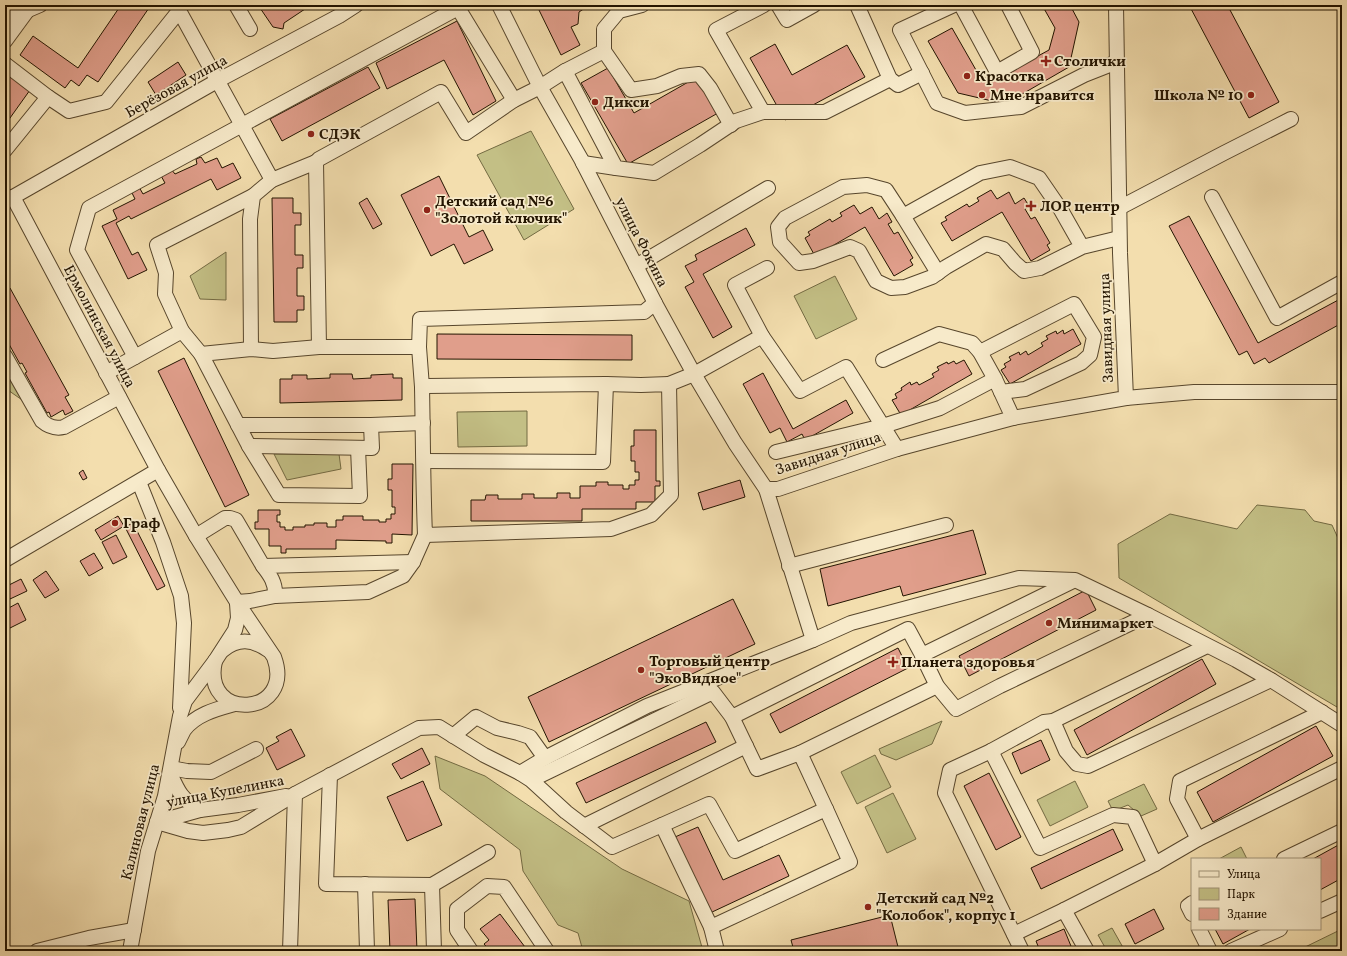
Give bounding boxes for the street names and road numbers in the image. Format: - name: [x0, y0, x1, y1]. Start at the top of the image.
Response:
- street label: Берёзовая улица: [122, 51, 232, 124]
- street label: улица Фокина: [609, 194, 672, 291]
- street label: Ермолинская улица: [57, 262, 140, 392]
- street label: Завидная улица: [1095, 273, 1120, 383]
- street label: Завидная улица: [773, 427, 884, 481]
- street label: Калиновая улица: [117, 762, 166, 883]
- street label: улица Купелинка: [165, 771, 286, 814]

